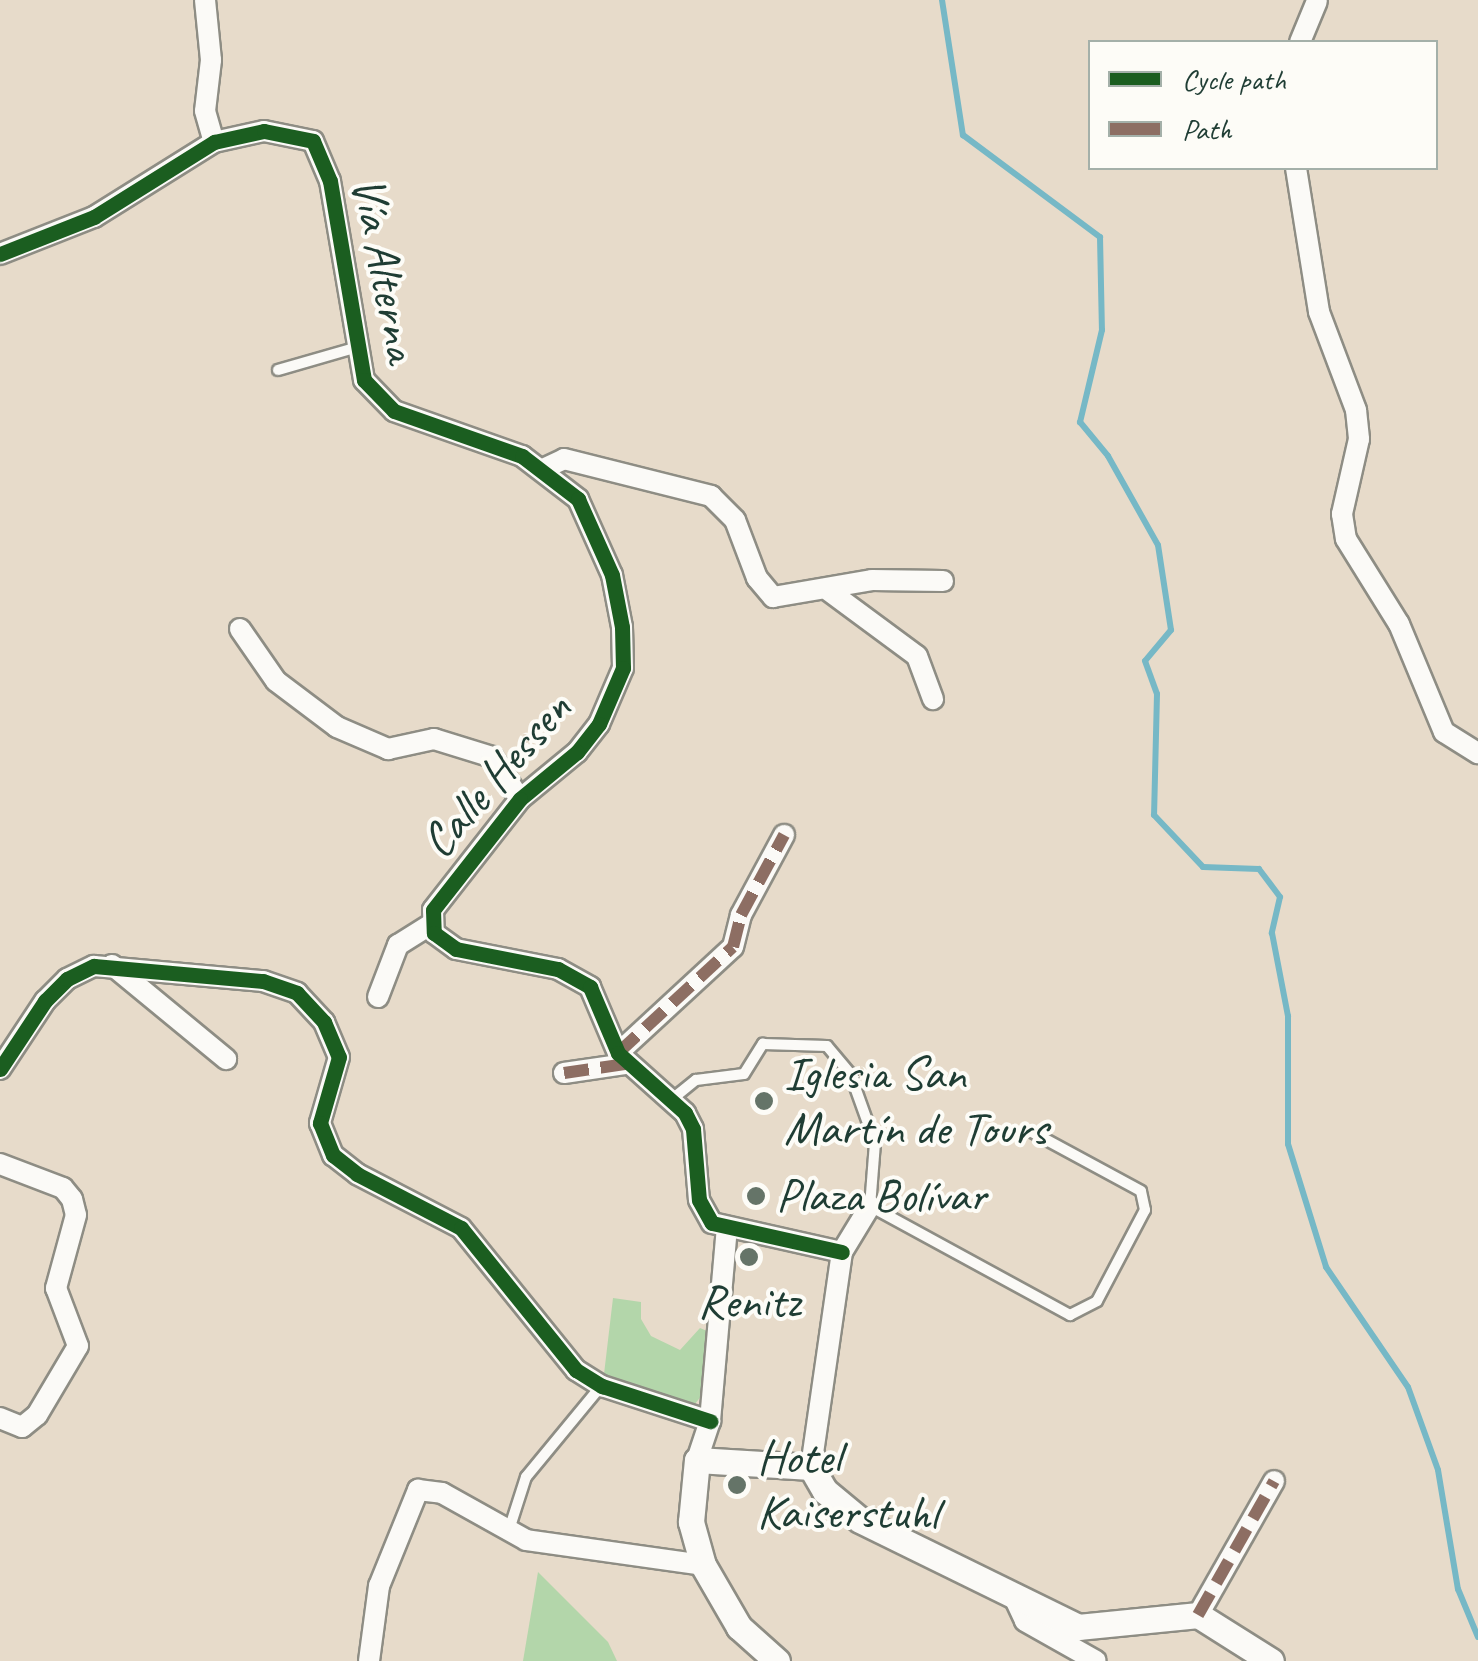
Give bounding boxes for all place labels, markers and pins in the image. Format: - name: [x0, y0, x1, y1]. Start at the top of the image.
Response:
- place label: Iglesia San Martín de Tours: [784, 1044, 1047, 1157]
- marker: Iglesia San Martín de Tours: [753, 1090, 775, 1112]
- place label: Plaza Bolívar: [776, 1167, 986, 1225]
- marker: Plaza Bolívar: [745, 1185, 767, 1207]
- marker: Renitz: [738, 1246, 760, 1268]
- place label: Renitz: [698, 1273, 800, 1331]
- place label: Hotel Kaiserstuhl: [757, 1428, 938, 1541]
- marker: Hotel Kaiserstuhl: [726, 1474, 748, 1496]

